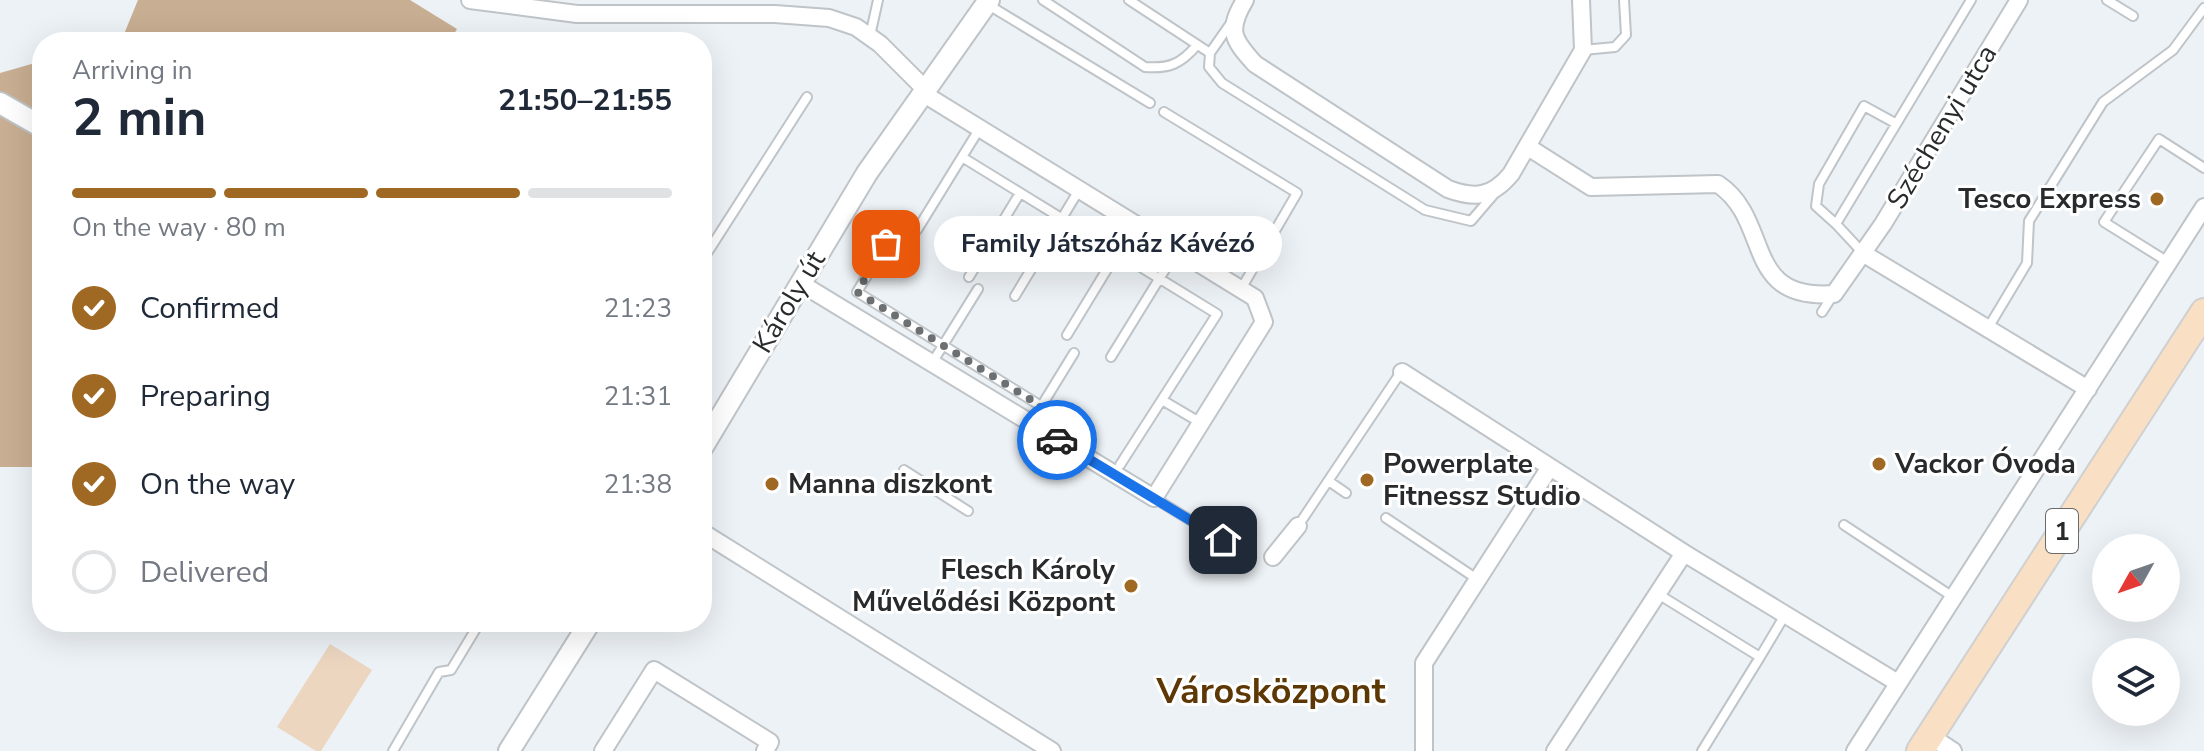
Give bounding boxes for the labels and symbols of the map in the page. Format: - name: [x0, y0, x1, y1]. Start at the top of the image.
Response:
- street label: Széchenyi utca: [1878, 38, 2006, 216]
- place label: Tesco Express: [1958, 180, 2141, 218]
- marker: Tesco Express: [2148, 190, 2166, 208]
- pin: [852, 210, 920, 278]
- callout: Family Játszóház Kávézó: [934, 216, 1282, 272]
- street label: Károly út: [744, 244, 834, 360]
- courier: [1017, 400, 1097, 480]
- place label: Powerplate Fitnessz Studio: [1383, 445, 1581, 515]
- place label: Vackor Óvoda: [1894, 445, 2076, 483]
- marker: Vackor Óvoda: [1870, 455, 1888, 473]
- place label: Manna diszkont: [788, 465, 992, 503]
- marker: Powerplate Fitnessz Studio: [1358, 471, 1376, 489]
- marker: Manna diszkont: [763, 475, 781, 493]
- pin: [1189, 506, 1257, 574]
- road number: 1: [2046, 509, 2078, 553]
- north arrow: [2092, 534, 2180, 622]
- place label: Flesch Károly Művelődési Központ: [852, 551, 1115, 621]
- marker: Flesch Károly Művelődési Központ: [1122, 577, 1140, 595]
- district label: Városközpont: [1156, 667, 1386, 716]

